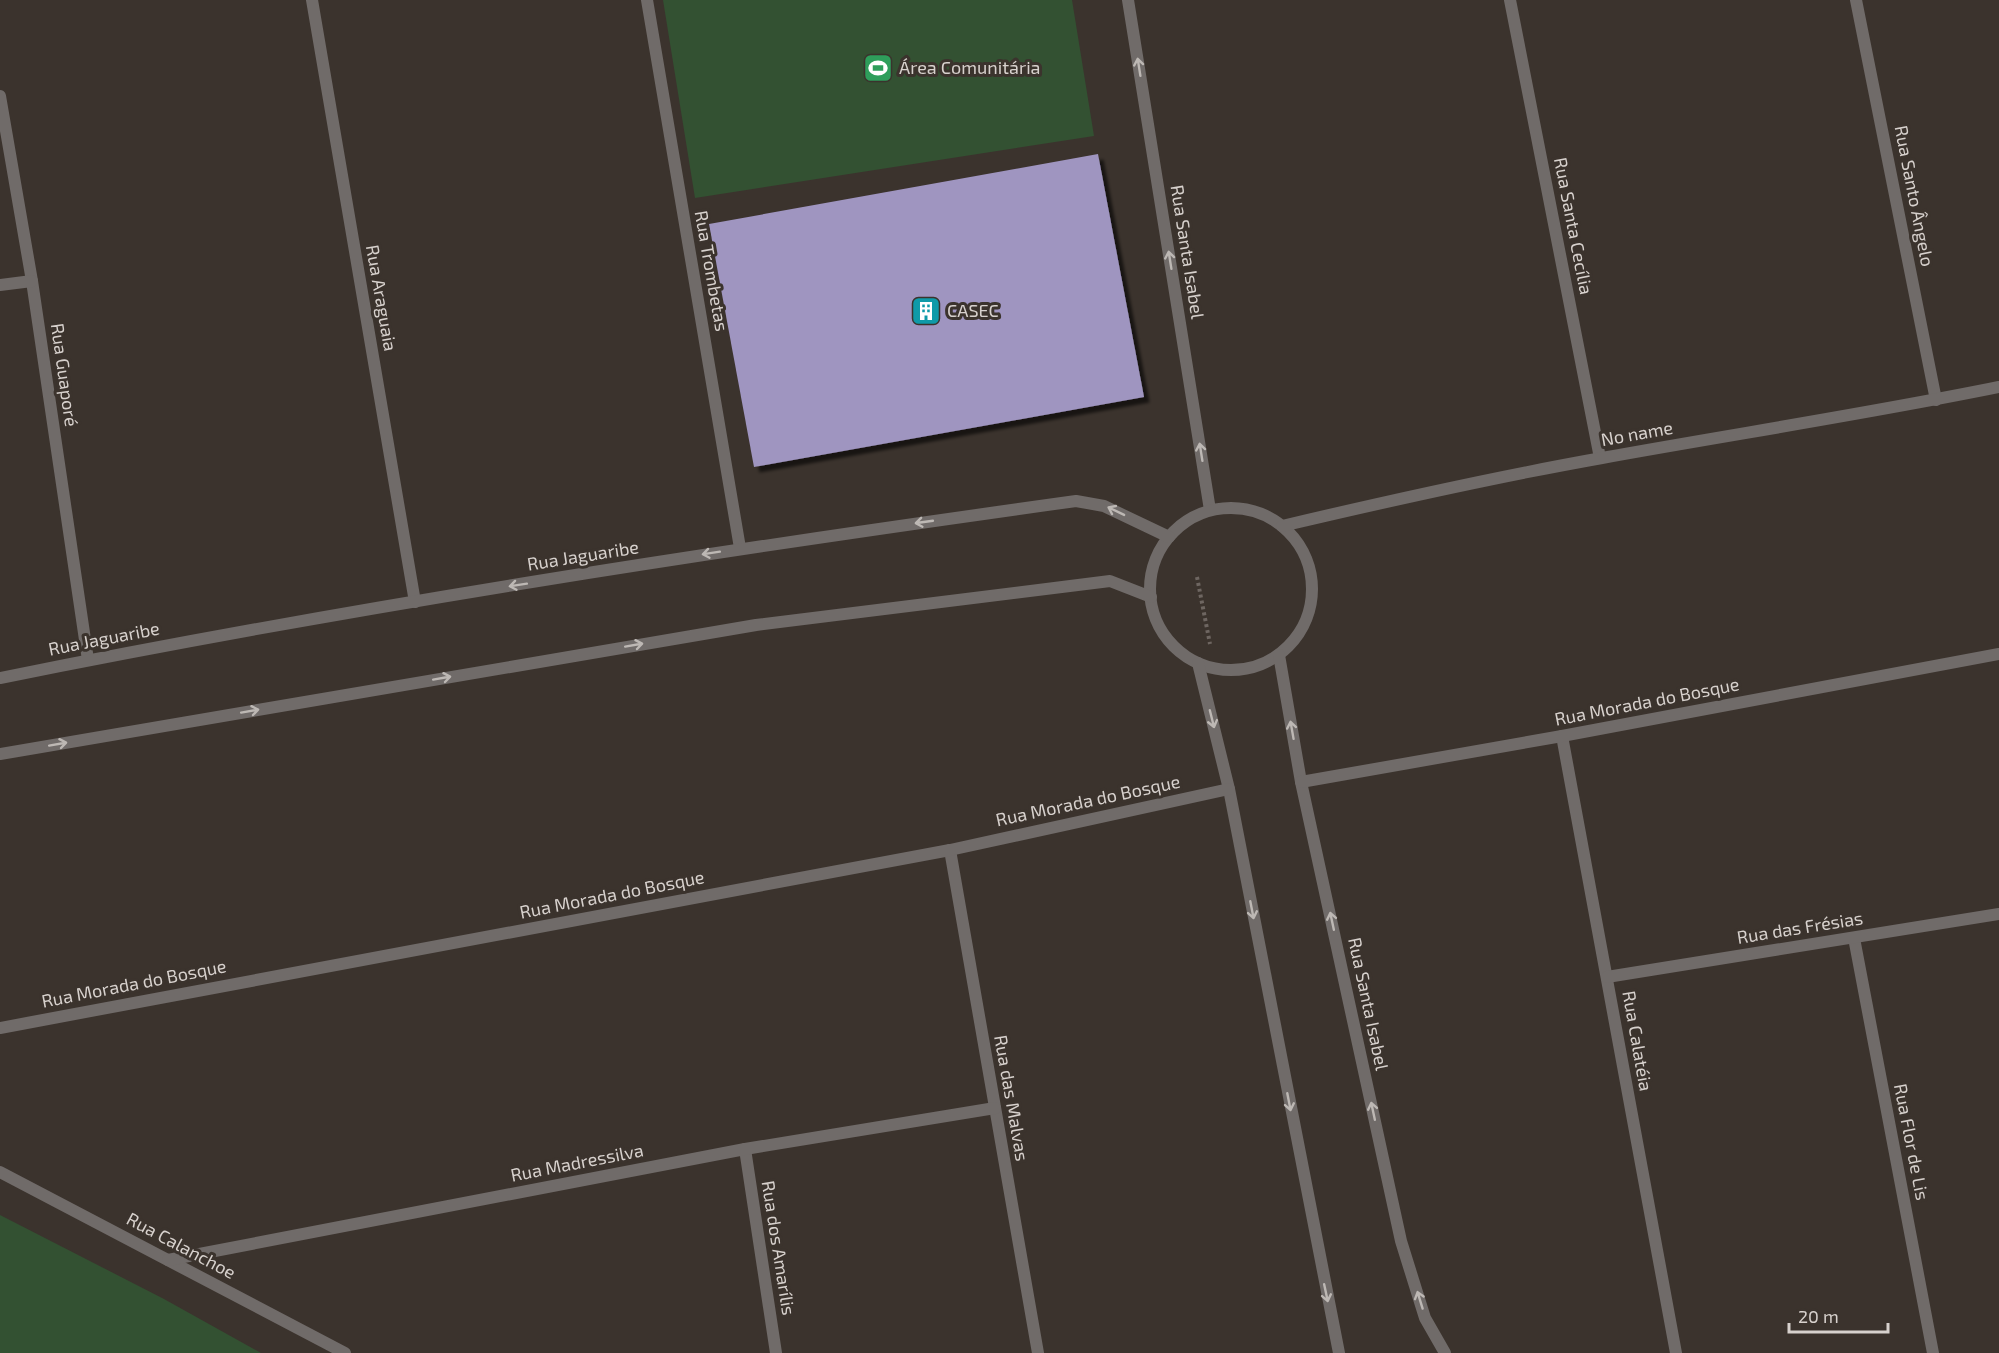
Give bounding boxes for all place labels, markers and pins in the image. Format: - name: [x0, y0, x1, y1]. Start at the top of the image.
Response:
- sports icon: Área Comunitária: [862, 52, 894, 84]
- place label: Área Comunitária: [899, 56, 1040, 78]
- building icon: CASEC: [910, 295, 942, 327]
- place label: CASEC: [947, 299, 999, 321]

